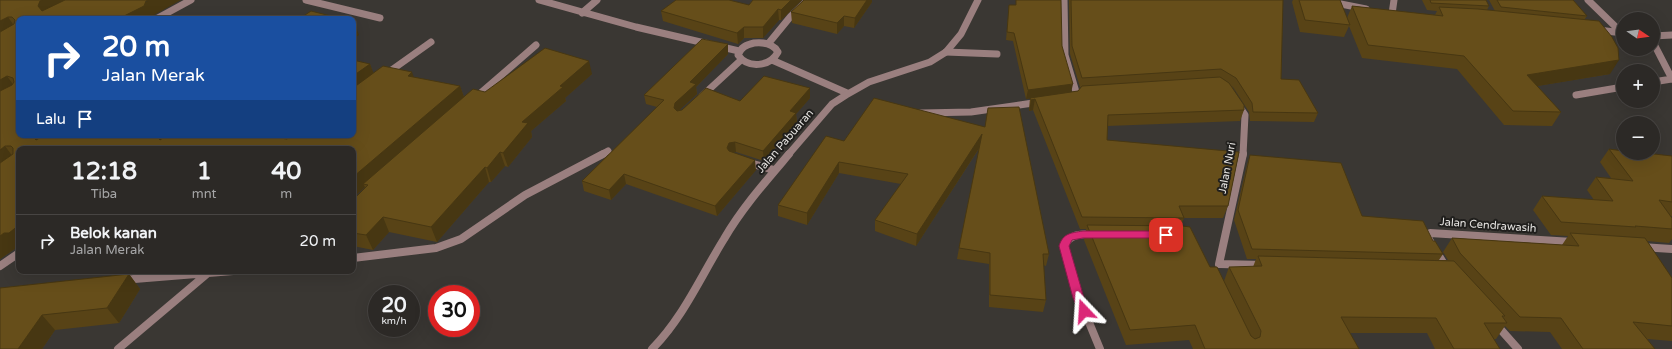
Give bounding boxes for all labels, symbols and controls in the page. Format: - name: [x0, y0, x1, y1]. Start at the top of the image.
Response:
- north arrow: [1616, 12, 1660, 56]
- map controls: [1616, 12, 1660, 160]
- text: 20 m: [102, 30, 170, 64]
- icon: right: [36, 32, 88, 84]
- text: Jalan Merak: [102, 64, 205, 86]
- button: +: [1616, 64, 1660, 108]
- street label: Jalan Pabuaran: [754, 107, 816, 175]
- icon: arrive: [74, 108, 96, 130]
- text: Lalu: [36, 110, 66, 128]
- button: −: [1616, 116, 1660, 160]
- street label: Jalan Nuri: [1216, 141, 1238, 195]
- text: 12:18: [71, 157, 137, 186]
- text: 1: [197, 157, 212, 186]
- text: 40: [271, 157, 301, 186]
- text: Tiba: [91, 186, 117, 202]
- text: mnt: [192, 186, 217, 202]
- text: m: [280, 186, 292, 202]
- street label: Jalan Cendrawasih: [1439, 215, 1537, 235]
- pin: [1149, 218, 1183, 252]
- text: Belok kanan: [70, 224, 157, 242]
- icon: arrive: [1155, 224, 1177, 246]
- icon: right: [36, 230, 58, 252]
- text: 20 m: [299, 232, 336, 250]
- text: Jalan Merak: [70, 242, 144, 258]
- speed limit sign: 30: [428, 285, 480, 337]
- position arrow: [1063, 290, 1105, 332]
- text: 20: [381, 294, 407, 318]
- text: km/h: [381, 315, 407, 327]

